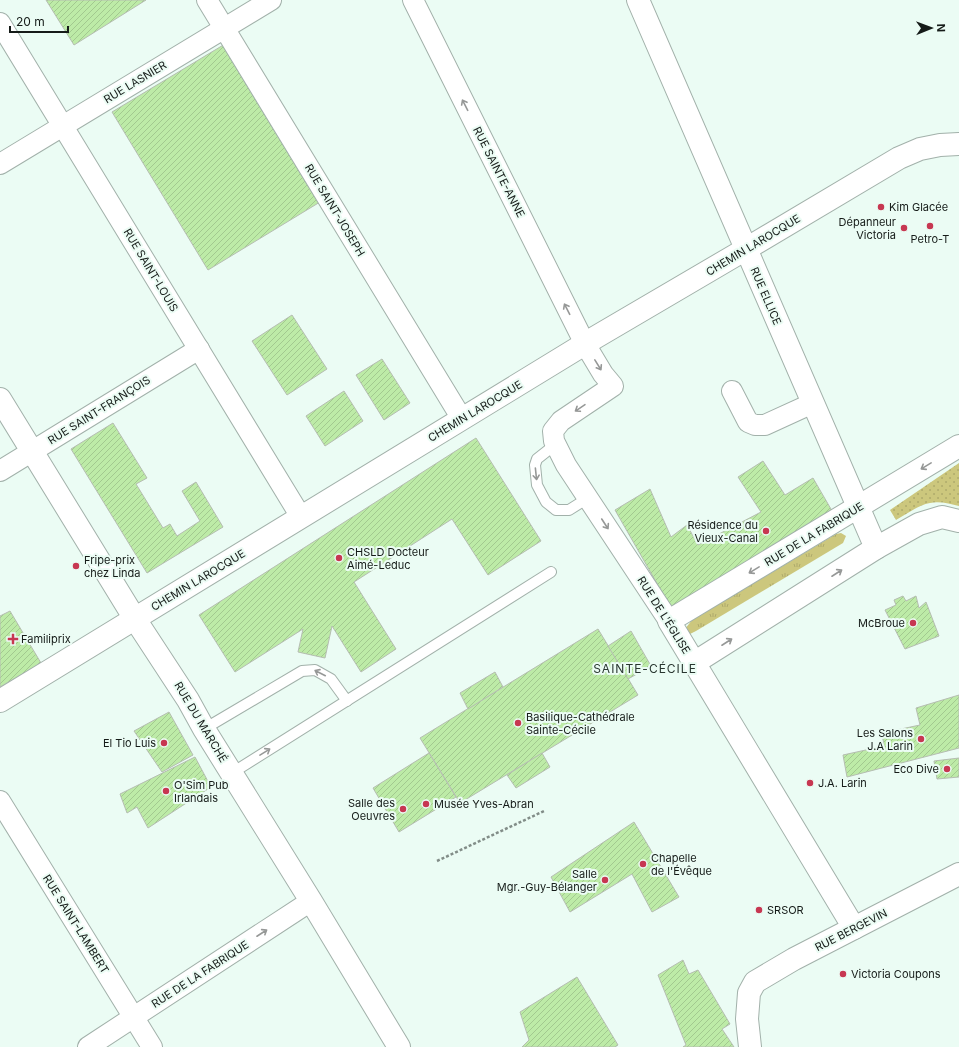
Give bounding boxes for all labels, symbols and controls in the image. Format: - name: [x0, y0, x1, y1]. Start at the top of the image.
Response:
- scale bar: [10, 8, 68, 34]
- north arrow: [911, 8, 951, 48]
- text: 20 m: [16, 14, 45, 29]
- text: N: [934, 24, 948, 32]
- street label: RUE LASNIER: [101, 58, 169, 106]
- one-way arrow: [461, 99, 468, 111]
- street label: RUE SAINTE-ANNE: [470, 124, 528, 220]
- street label: RUE SAINT-JOSEPH: [302, 161, 368, 259]
- place label: Kim Glacée: [889, 200, 948, 214]
- marker: Kim Glacée: [876, 202, 886, 212]
- street label: CHEMIN LAROCQUE: [703, 211, 803, 279]
- place label: Dépanneur Victoria: [839, 215, 896, 242]
- marker: Petro-T: [925, 221, 935, 231]
- marker: Dépanneur Victoria: [899, 223, 909, 233]
- street label: RUE SAINT-LOUIS: [121, 226, 181, 314]
- place label: Petro-T: [911, 232, 949, 246]
- street label: RUE ELLICE: [748, 265, 784, 327]
- one-way arrow: [563, 303, 570, 315]
- one-way arrow: [594, 359, 602, 370]
- street label: RUE SAINT-FRANÇOIS: [45, 373, 153, 447]
- street label: CHEMIN LAROCQUE: [425, 377, 525, 445]
- one-way arrow: [575, 404, 586, 412]
- one-way arrow: [920, 463, 932, 471]
- one-way arrow: [532, 467, 539, 480]
- street label: RUE DE LA FABRIQUE: [762, 499, 866, 569]
- one-way arrow: [601, 518, 609, 529]
- place label: Résidence du Vieux-Canal: [688, 518, 758, 545]
- marker: Résidence du Vieux-Canal: [761, 526, 771, 536]
- place label: CHSLD Docteur Aimé-Leduc: [347, 545, 429, 572]
- street label: CHEMIN LAROCQUE: [148, 546, 248, 614]
- place label: Fripe-prix chez Linda: [84, 553, 141, 580]
- marker: CHSLD Docteur Aimé-Leduc: [334, 553, 344, 563]
- marker: Fripe-prix chez Linda: [71, 561, 81, 571]
- one-way arrow: [748, 566, 760, 574]
- one-way arrow: [831, 568, 843, 576]
- street label: RUE DE L'ÉGLISE: [635, 574, 693, 656]
- place label: McBroue: [858, 616, 905, 630]
- marker: McBroue: [908, 618, 918, 628]
- place label: Familiprix: [21, 632, 71, 646]
- marker: Familiprix: [8, 634, 18, 644]
- one-way arrow: [721, 638, 733, 646]
- district label: SAINTE-CÉCILE: [593, 661, 697, 676]
- one-way arrow: [315, 669, 327, 676]
- street label: RUE DU MARCHÉ: [171, 679, 231, 765]
- place label: Basilique-Cathédrale Sainte-Cécile: [526, 710, 635, 737]
- marker: Basilique-Cathédrale Sainte-Cécile: [513, 718, 523, 728]
- place label: Les Salons J.A Larin: [857, 726, 913, 753]
- marker: Les Salons J.A Larin: [916, 734, 926, 744]
- place label: El Tio Luis: [103, 736, 156, 750]
- marker: El Tio Luis: [159, 738, 169, 748]
- one-way arrow: [259, 748, 271, 756]
- place label: Eco Dive: [893, 762, 939, 776]
- marker: Eco Dive: [942, 764, 952, 774]
- place label: J.A. Larin: [818, 776, 867, 790]
- place label: O'Sim Pub Irlandais: [174, 778, 229, 805]
- marker: J.A. Larin: [805, 778, 815, 788]
- marker: O'Sim Pub Irlandais: [161, 786, 171, 796]
- place label: Salle des Oeuvres: [348, 796, 395, 823]
- place label: Musée Yves-Abran: [434, 797, 534, 811]
- marker: Musée Yves-Abran: [421, 799, 431, 809]
- marker: Salle des Oeuvres: [398, 804, 408, 814]
- place label: Chapelle de l'Évêque: [651, 851, 712, 878]
- marker: Chapelle de l'Évêque: [638, 859, 648, 869]
- place label: Salle Mgr.-Guy-Bélanger: [497, 867, 597, 894]
- street label: RUE SAINT-LAMBERT: [40, 872, 112, 976]
- marker: Salle Mgr.-Guy-Bélanger: [600, 875, 610, 885]
- place label: SRSOR: [767, 903, 804, 917]
- marker: SRSOR: [754, 905, 764, 915]
- street label: RUE BERGEVIN: [812, 906, 890, 954]
- one-way arrow: [256, 929, 267, 938]
- street label: RUE DE LA FABRIQUE: [149, 937, 251, 1011]
- place label: Victoria Coupons: [851, 967, 941, 981]
- marker: Victoria Coupons: [838, 969, 848, 979]

